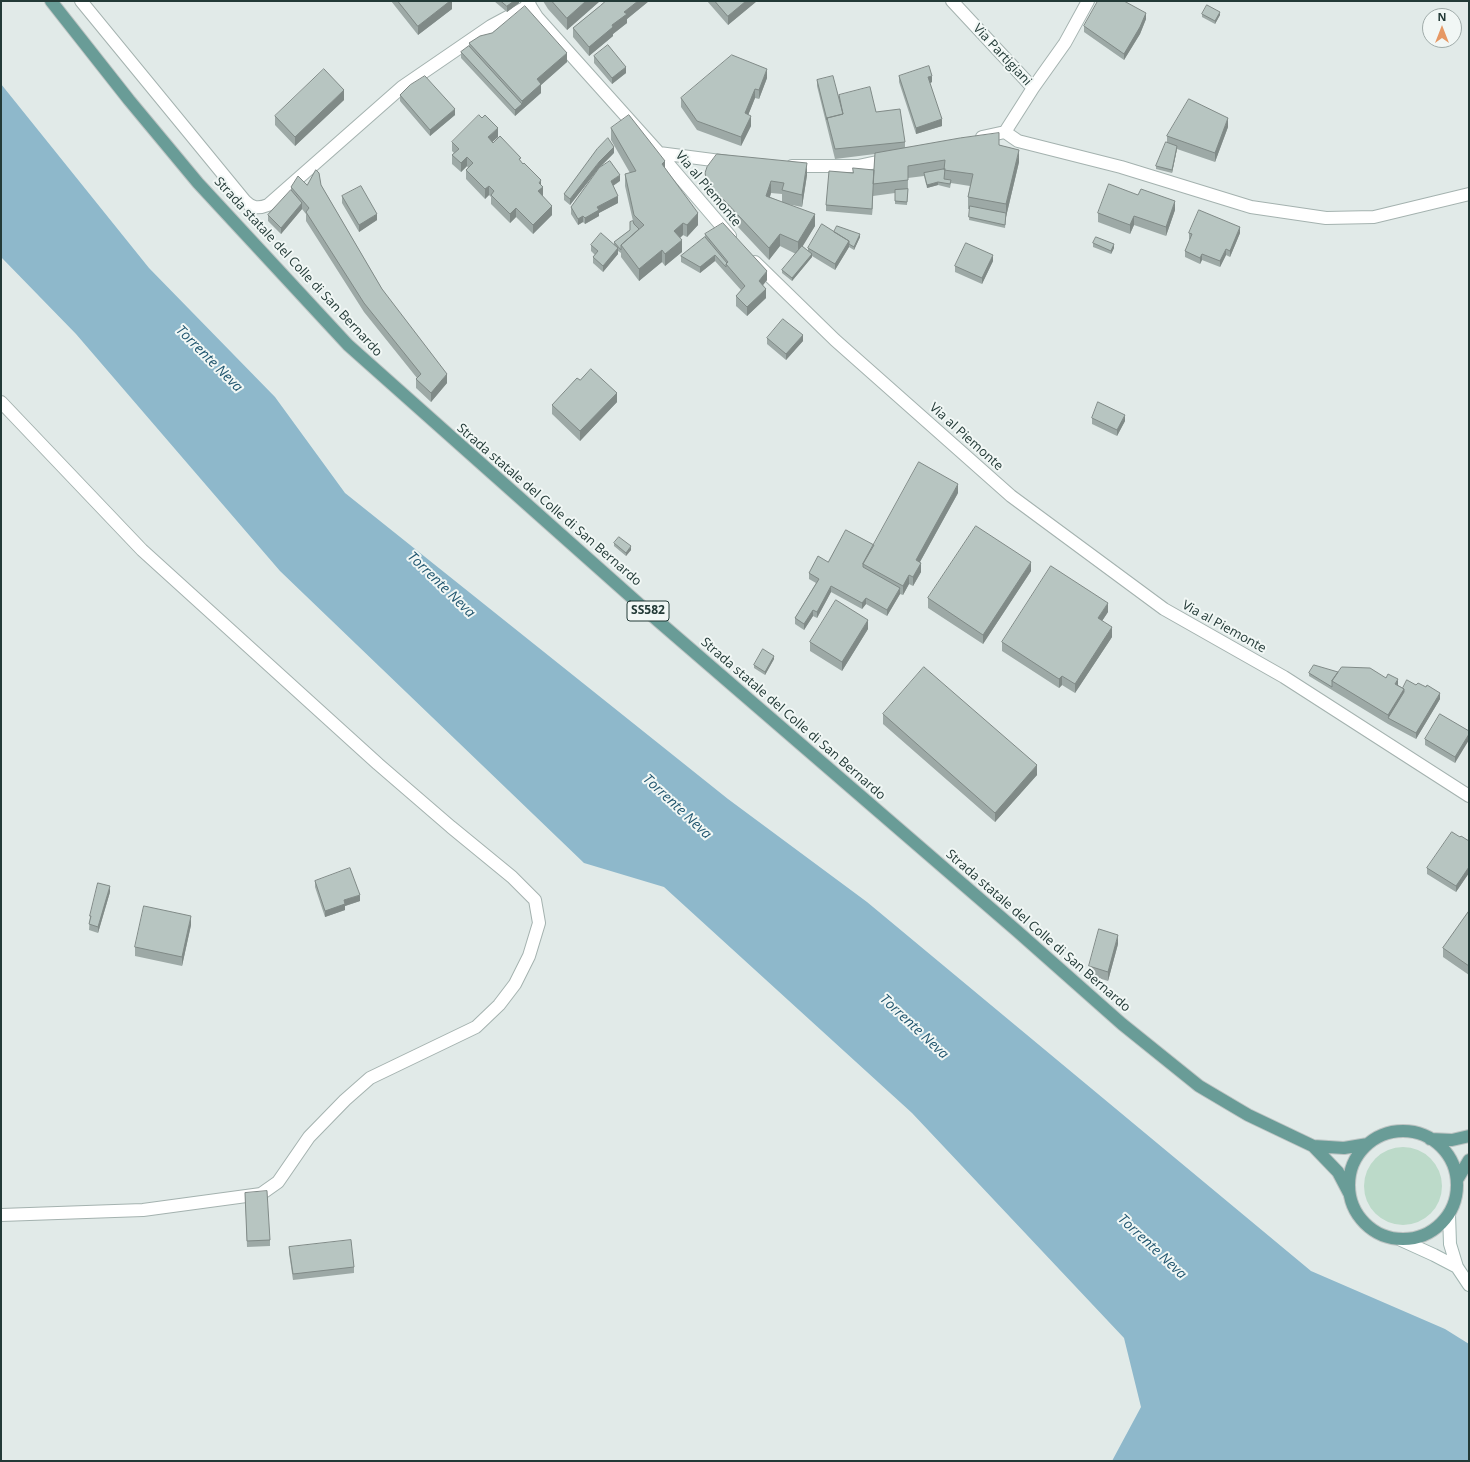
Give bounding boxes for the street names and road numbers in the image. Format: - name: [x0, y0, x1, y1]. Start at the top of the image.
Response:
- street label: Via Partigiani: [969, 21, 1035, 89]
- street label: Via al Piemonte: [672, 148, 744, 230]
- street label: Strada statale del Colle di San Bernardo: [211, 174, 385, 360]
- street label: Via al Piemonte: [926, 400, 1006, 474]
- street label: Strada statale del Colle di San Bernardo: [454, 421, 644, 589]
- street label: Via al Piemonte: [1179, 597, 1269, 657]
- road number: SS582: [627, 601, 669, 621]
- street label: Strada statale del Colle di San Bernardo: [698, 635, 888, 803]
- street label: Strada statale del Colle di San Bernardo: [943, 847, 1133, 1015]

